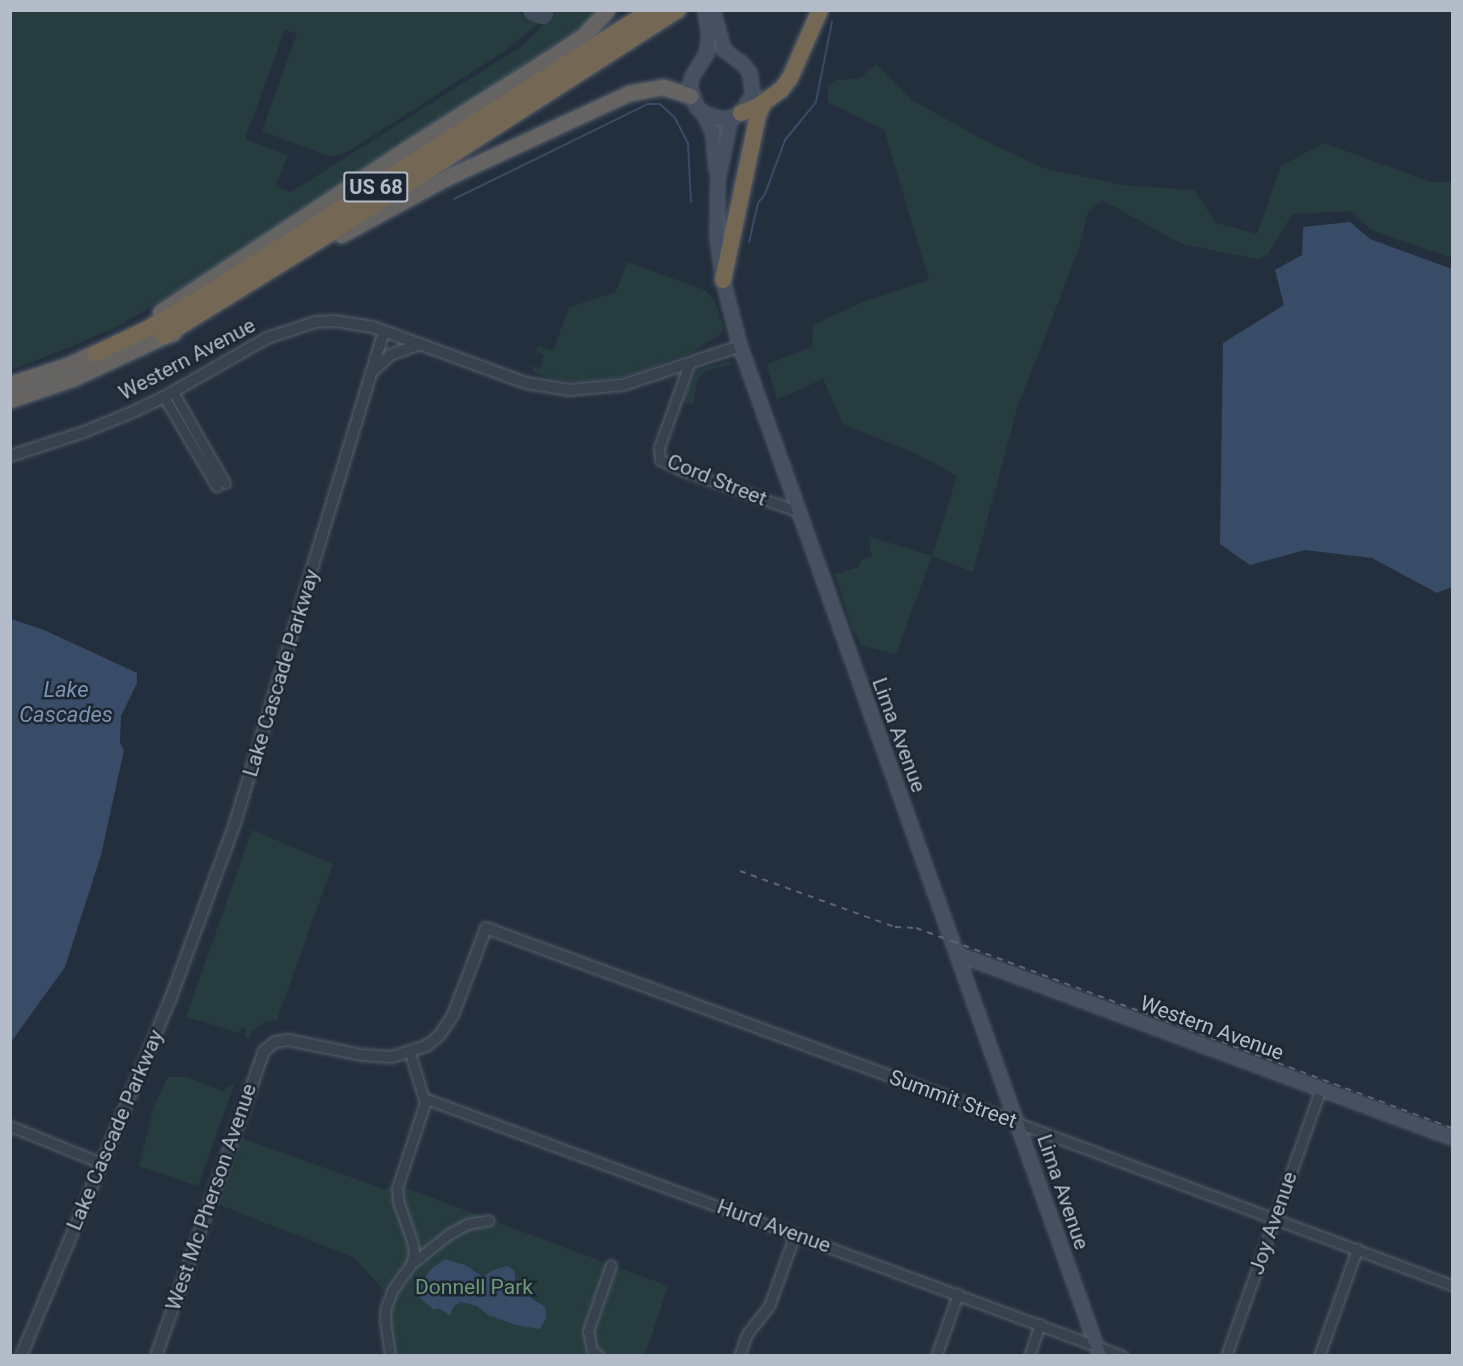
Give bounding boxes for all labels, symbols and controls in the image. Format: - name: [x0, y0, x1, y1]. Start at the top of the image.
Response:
- road number: US 68: [343, 170, 409, 204]
- street label: Western Avenue: [114, 312, 260, 406]
- street label: Cord Street: [664, 449, 770, 511]
- street label: Lake Cascade Parkway: [237, 566, 325, 780]
- street label: Lima Avenue: [867, 674, 931, 796]
- water label: Lake Cascades: [19, 676, 113, 728]
- street label: Western Avenue: [1137, 990, 1287, 1066]
- street label: Lake Cascade Parkway: [61, 1026, 169, 1234]
- street label: Summit Street: [886, 1064, 1020, 1134]
- street label: West Mc Pherson Avenue: [160, 1080, 262, 1314]
- street label: Lima Avenue: [1032, 1131, 1094, 1253]
- street label: Joy Avenue: [1244, 1168, 1302, 1278]
- street label: Hurd Avenue: [714, 1194, 834, 1258]
- park label: Donnell Park: [415, 1274, 533, 1300]

